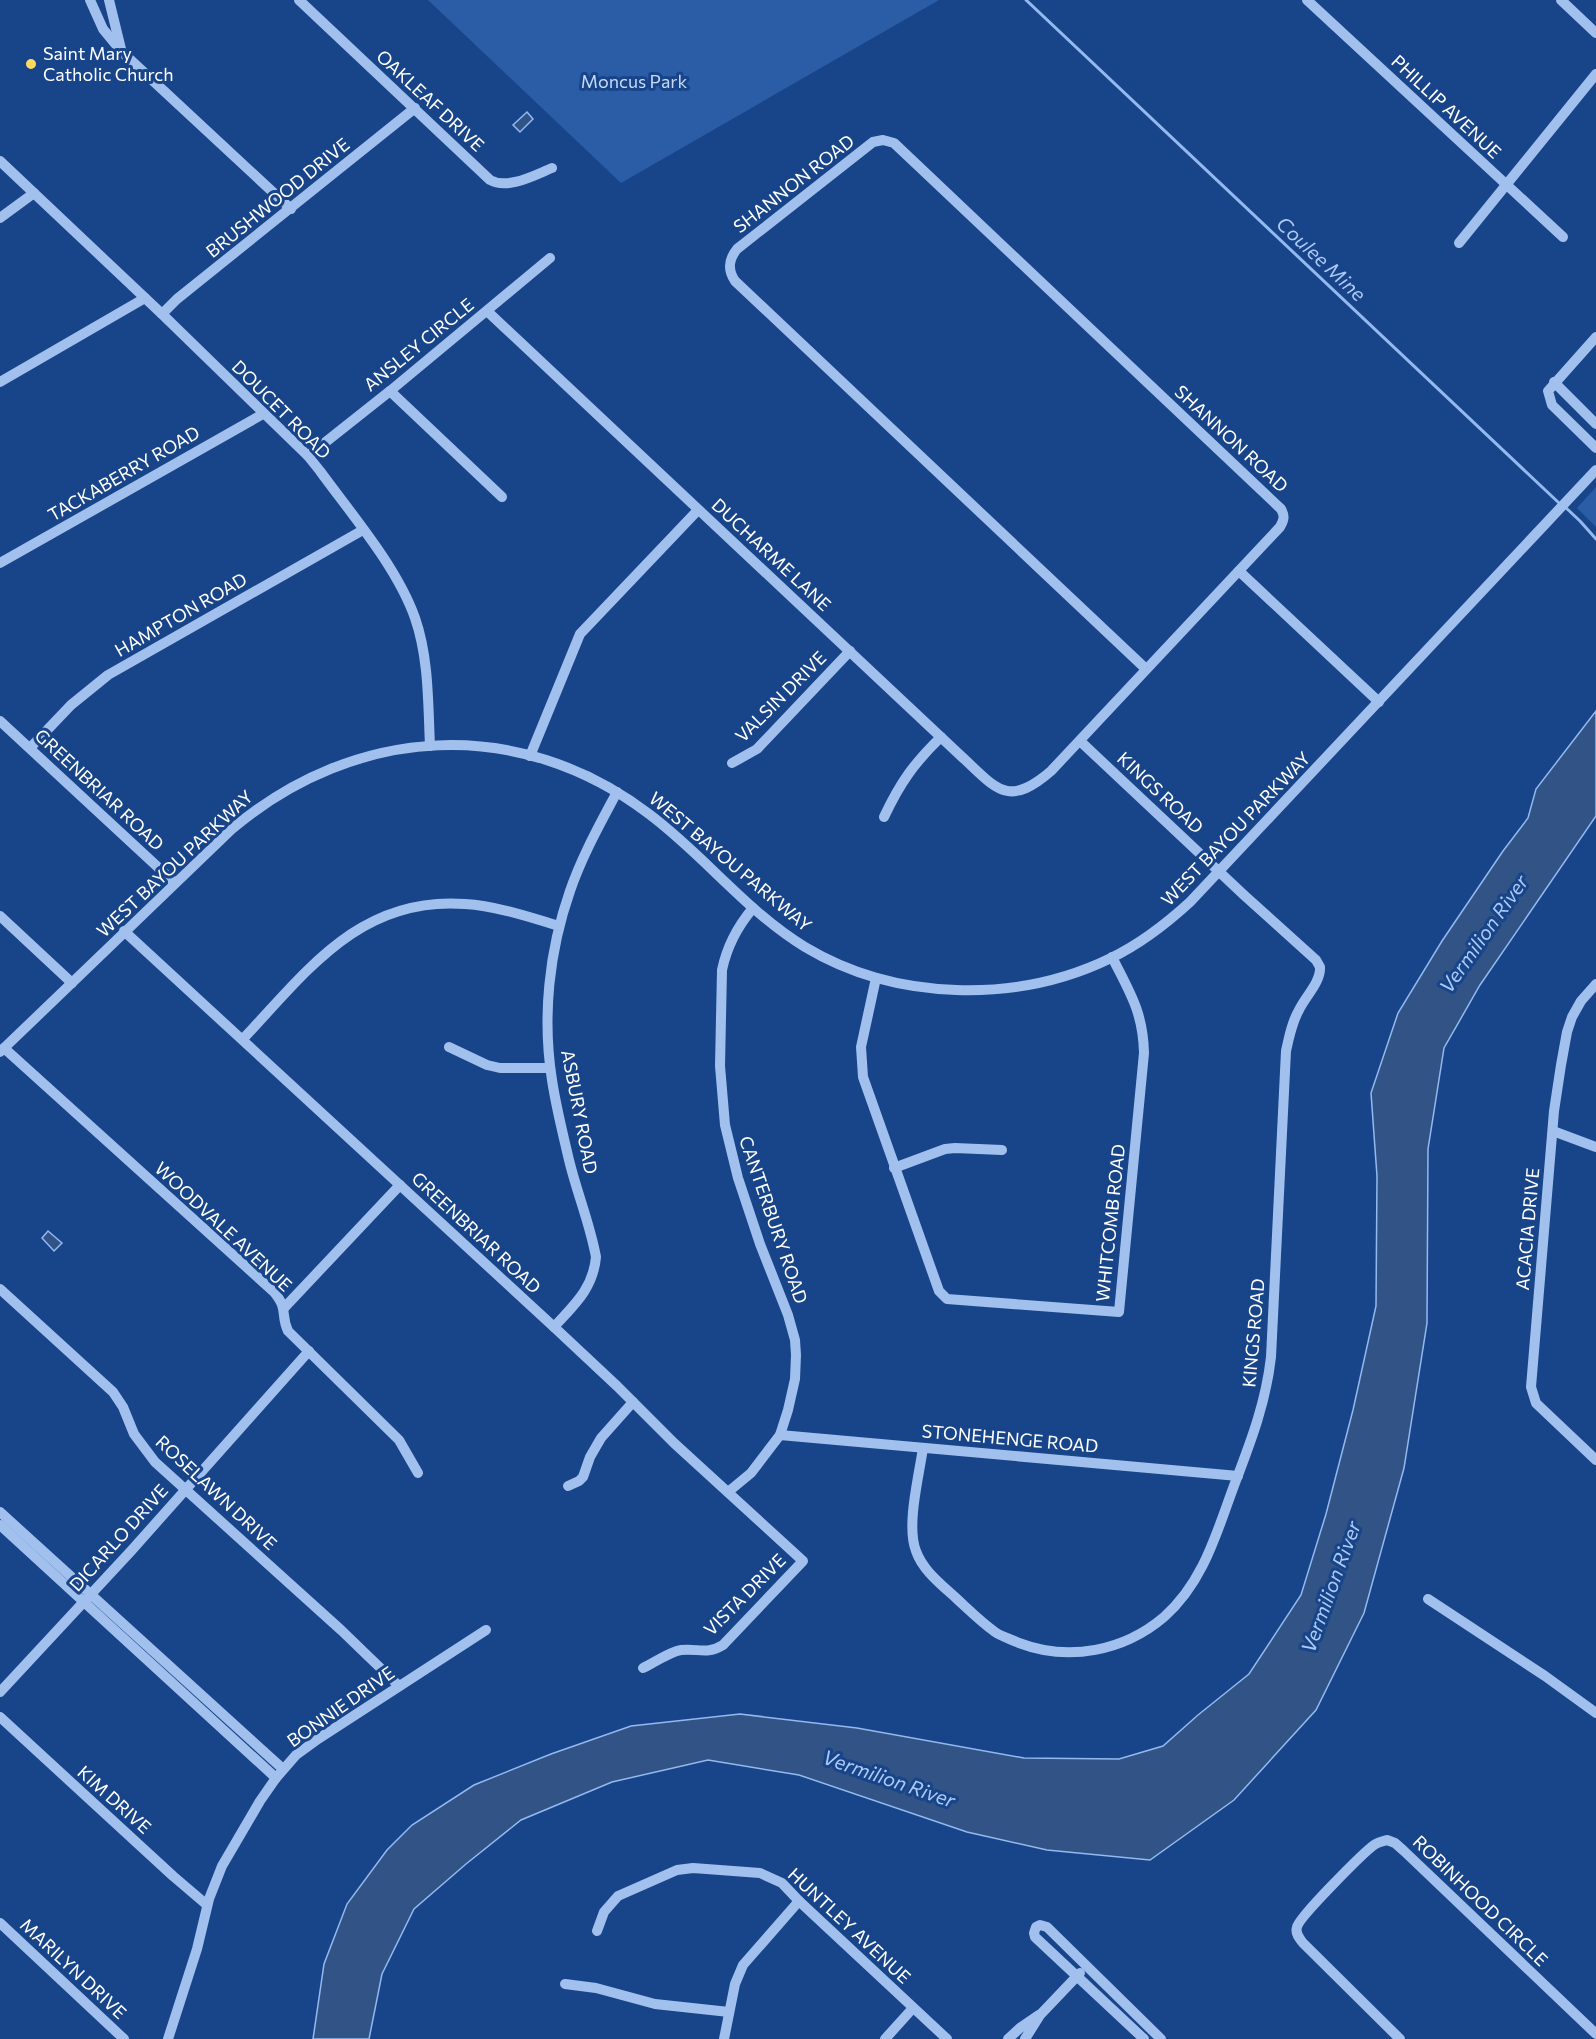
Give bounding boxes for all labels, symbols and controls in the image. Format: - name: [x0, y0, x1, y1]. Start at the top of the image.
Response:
- place label: Saint Mary Catholic Church: [43, 42, 174, 85]
- street label: OAKLEAF DRIVE: [372, 45, 489, 156]
- street label: PHILLIP AVENUE: [1387, 50, 1506, 163]
- marker: Saint Mary Catholic Church: [24, 57, 38, 71]
- park label: Moncus Park: [581, 70, 687, 92]
- street label: SHANNON ROAD: [729, 129, 858, 237]
- street label: BRUSHWOOD DRIVE: [201, 133, 353, 262]
- water label: Coulee Mine: [1272, 211, 1372, 306]
- street label: ANSLEY CIRCLE: [359, 293, 478, 395]
- street label: DOUCET ROAD: [228, 355, 336, 463]
- street label: SHANNON ROAD: [1170, 380, 1293, 496]
- street label: TACKABERRY ROAD: [44, 421, 203, 526]
- street label: DUCHARME LANE: [707, 493, 836, 615]
- street label: HAMPTON ROAD: [111, 567, 250, 661]
- street label: VALSIN DRIVE: [730, 646, 830, 746]
- street label: GREENBRIAR ROAD: [31, 724, 169, 855]
- street label: KINGS ROAD: [1113, 747, 1208, 838]
- street label: WEST BAYOU PARKWAY: [1156, 747, 1315, 910]
- street label: WEST BAYOU PARKWAY: [92, 785, 257, 941]
- street label: WEST BAYOU PARKWAY: [645, 787, 817, 936]
- water label: Vermilion River: [1434, 869, 1533, 997]
- street label: ASBURY ROAD: [557, 1048, 603, 1176]
- street label: CANTERBURY ROAD: [735, 1133, 813, 1306]
- street label: WHITCOMB ROAD: [1091, 1143, 1129, 1303]
- street label: WOODVALE AVENUE: [150, 1157, 297, 1296]
- street label: GREENBRIAR ROAD: [408, 1167, 546, 1298]
- street label: ACACIA DRIVE: [1511, 1167, 1543, 1291]
- street label: KINGS ROAD: [1237, 1277, 1269, 1388]
- street label: STONEHENGE ROAD: [921, 1419, 1099, 1457]
- street label: ROSELAWN DRIVE: [151, 1430, 282, 1554]
- street label: DICARLO DRIVE: [64, 1479, 172, 1595]
- water label: Vermilion River: [1295, 1517, 1365, 1656]
- street label: VISTA DRIVE: [699, 1549, 790, 1640]
- street label: BONNIE DRIVE: [282, 1661, 398, 1751]
- water label: Vermilion River: [820, 1744, 960, 1812]
- street label: KIM DRIVE: [73, 1761, 156, 1838]
- street label: ROBINHOOD CIRCLE: [1409, 1830, 1553, 1970]
- street label: HUNTLEY AVENUE: [784, 1863, 916, 1988]
- street label: MARILYN DRIVE: [16, 1913, 131, 2023]

